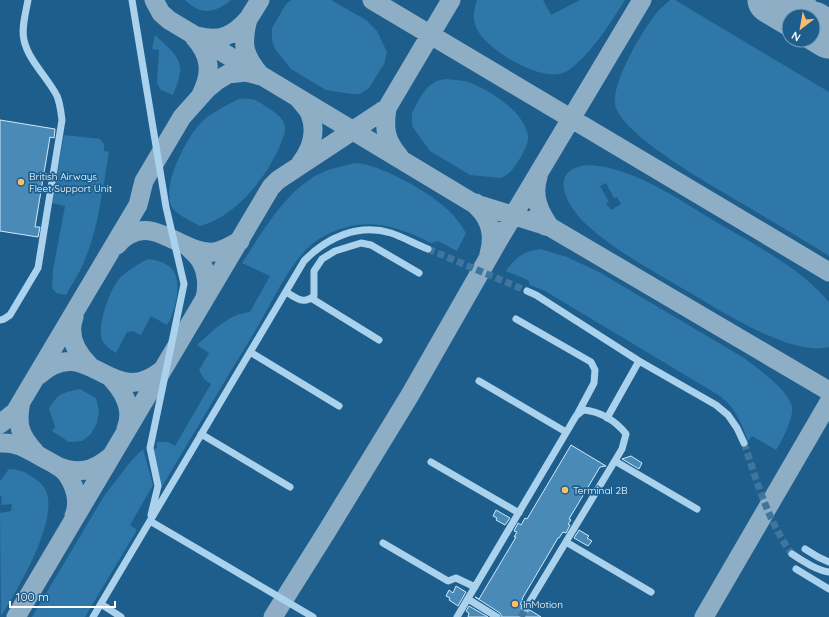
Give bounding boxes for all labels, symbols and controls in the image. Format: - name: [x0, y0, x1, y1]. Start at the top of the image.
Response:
- north arrow: [781, 8, 821, 48]
- text: N: [789, 28, 803, 45]
- place label: British Airways Fleet Support Unit: [29, 170, 113, 195]
- marker: British Airways Fleet Support Unit: [16, 177, 26, 187]
- place label: Terminal 2B: [573, 484, 628, 497]
- marker: Terminal 2B: [560, 485, 570, 495]
- scale bar: [10, 583, 115, 609]
- text: 100 m: [16, 589, 49, 604]
- place label: InMotion: [523, 598, 563, 611]
- marker: InMotion: [510, 599, 520, 609]

